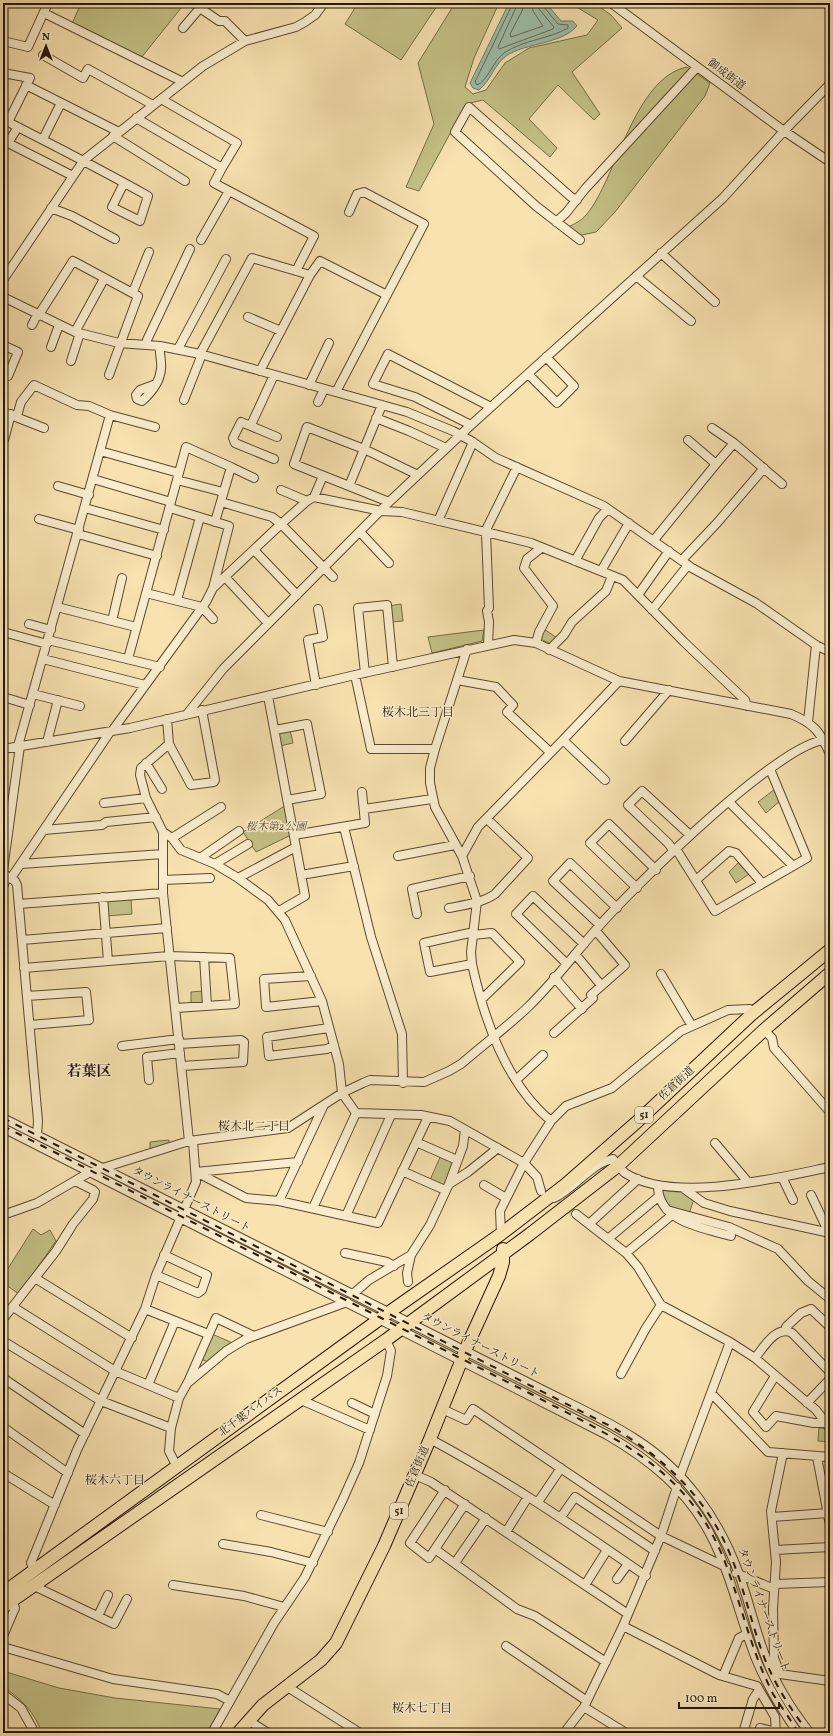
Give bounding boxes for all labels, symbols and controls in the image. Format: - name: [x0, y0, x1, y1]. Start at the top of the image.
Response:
- north arrow: [26, 26, 66, 66]
- text: N: [42, 30, 50, 45]
- street label: 御成街道: [704, 56, 748, 94]
- district label: 桜木北三丁目: [382, 705, 454, 721]
- park label: 桜木第2公園: [246, 820, 308, 835]
- district label: 若葉区: [66, 1062, 112, 1083]
- street label: 佐倉街道: [656, 1064, 698, 1104]
- road number: 51: [635, 1107, 653, 1123]
- district label: 桜木北二丁目: [218, 1119, 290, 1135]
- street label: タウンライナーストリート: [129, 1164, 253, 1236]
- street label: タウンライナーストリート: [418, 1310, 542, 1382]
- street label: 北千葉バイパス: [216, 1383, 286, 1441]
- street label: 佐倉街道: [403, 1444, 433, 1490]
- district label: 桜木六丁目: [85, 1473, 145, 1489]
- road number: 51: [390, 1503, 408, 1519]
- street label: タウンライナーストリート: [734, 1546, 792, 1674]
- scale bar: [679, 1684, 779, 1710]
- text: 100 m: [685, 1691, 718, 1707]
- district label: 桜木七丁目: [392, 1701, 452, 1717]

